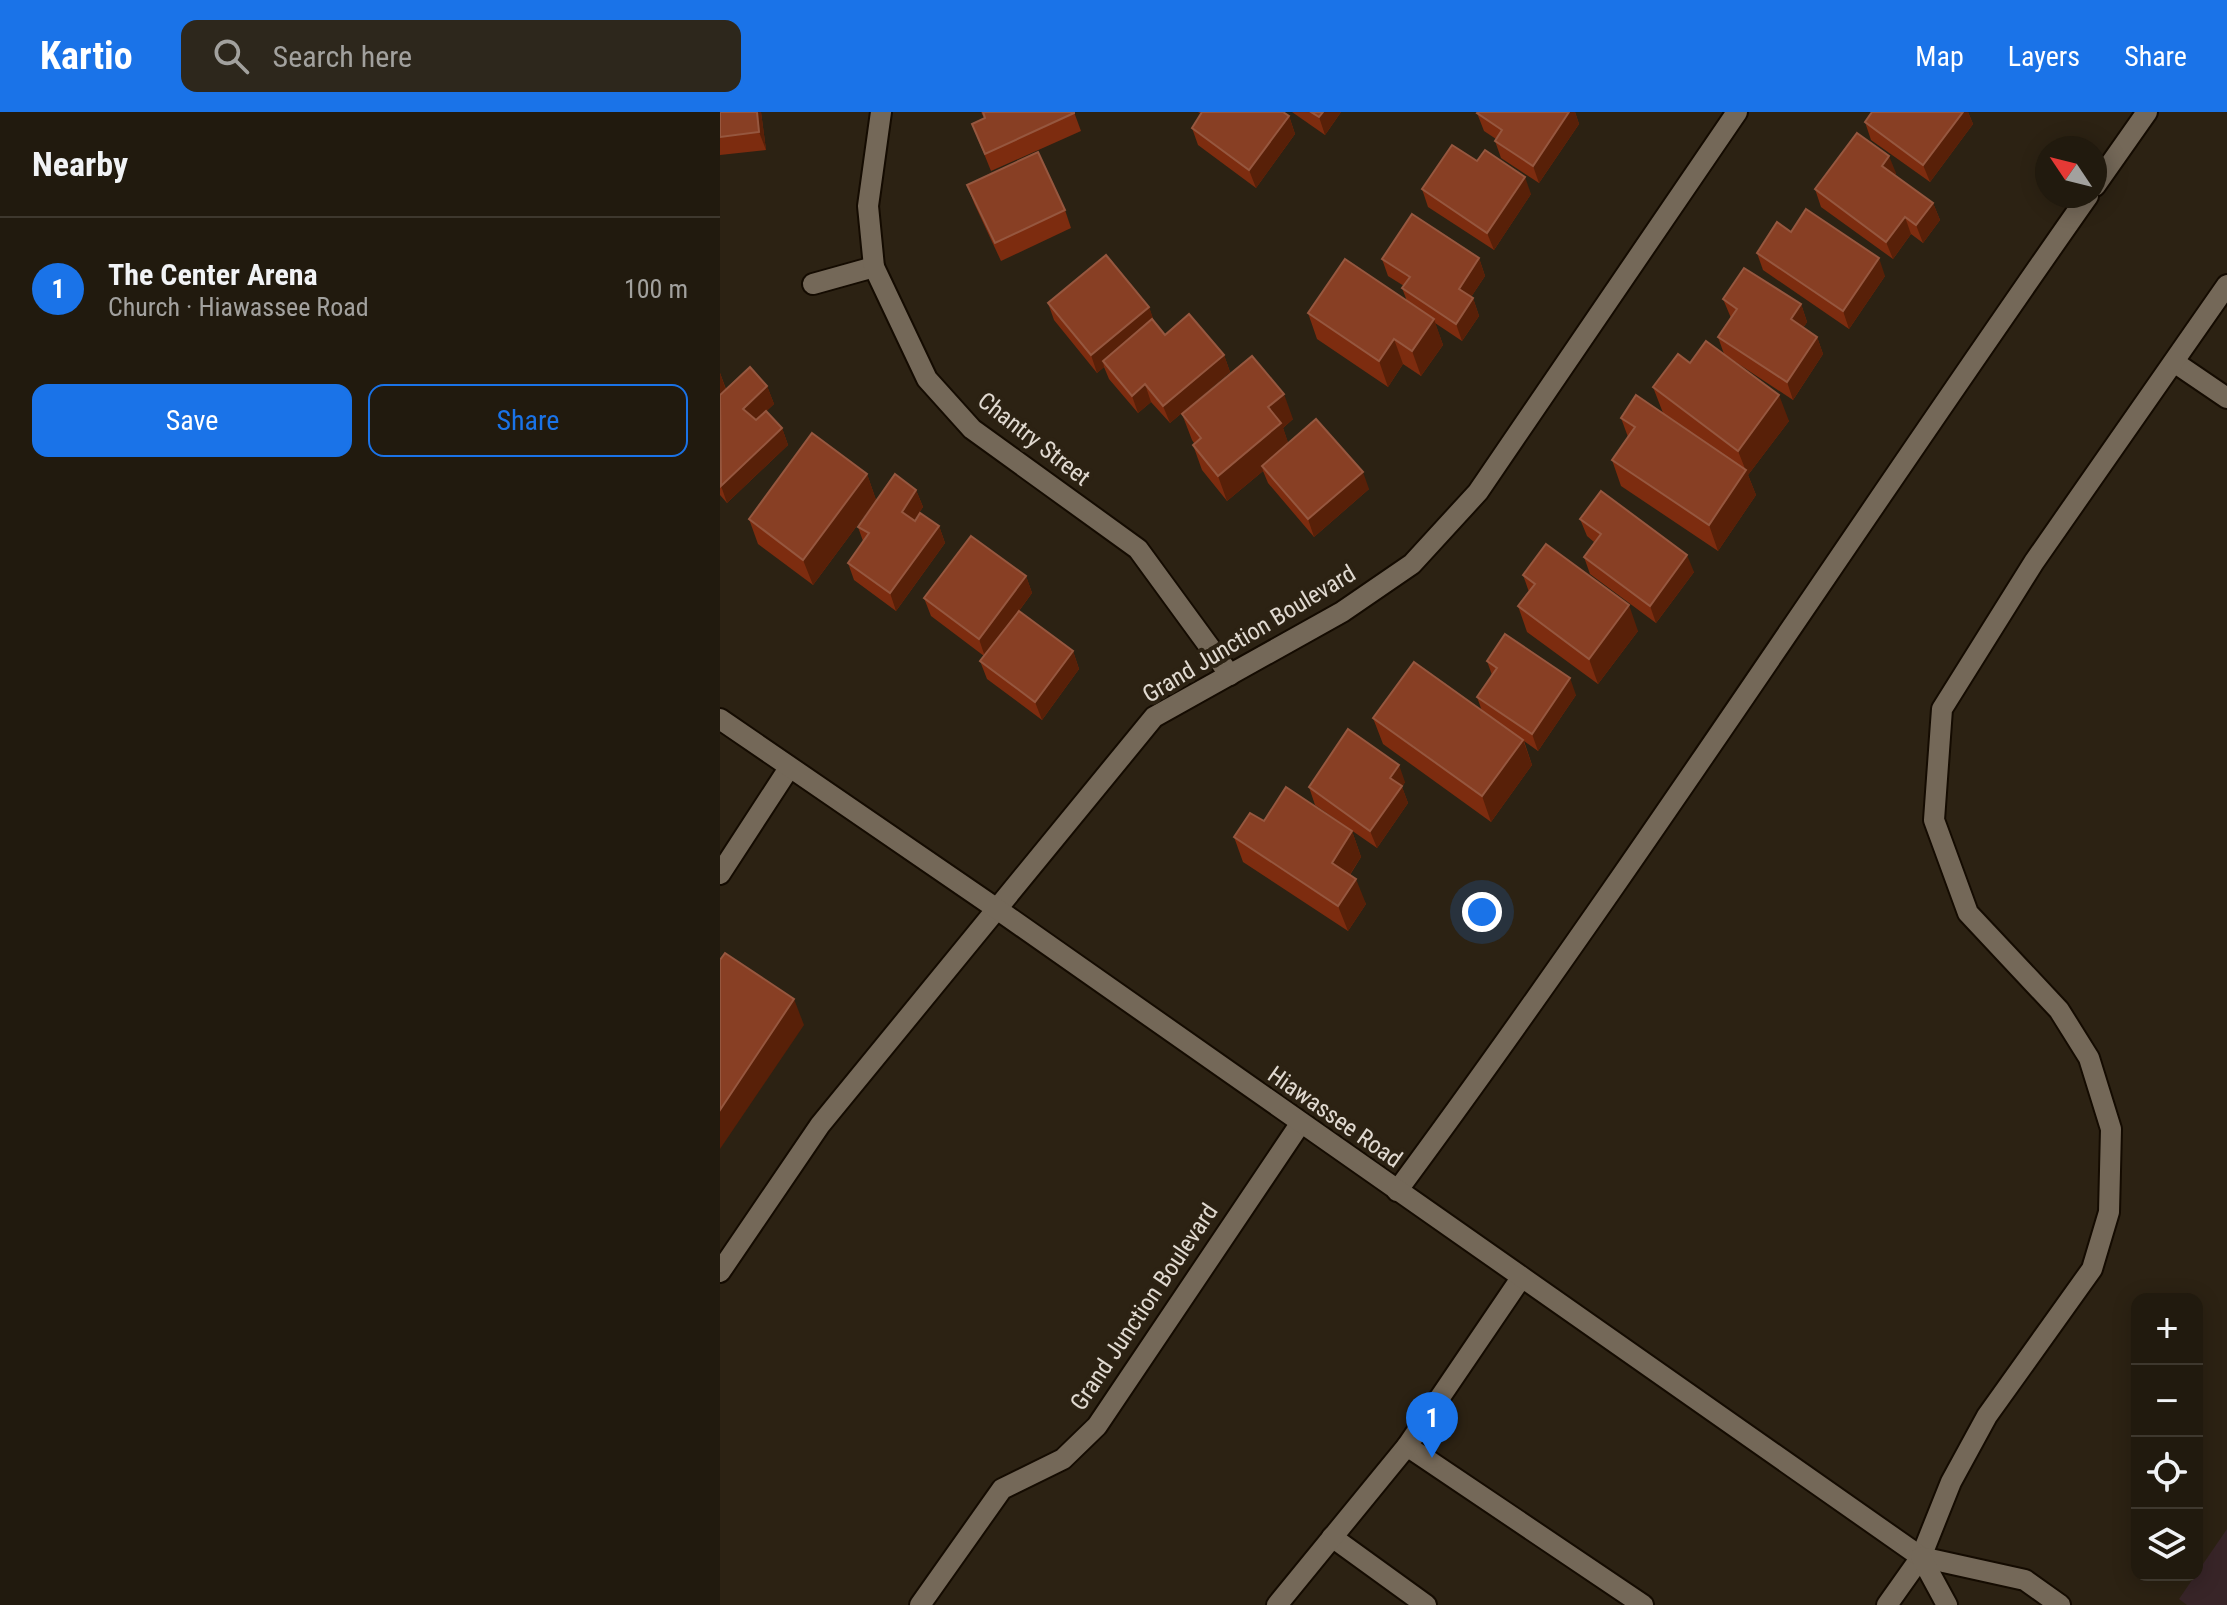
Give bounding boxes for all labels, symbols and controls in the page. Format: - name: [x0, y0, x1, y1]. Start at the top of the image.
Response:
- search box: [181, 20, 741, 92]
- text: Kartio: [40, 34, 133, 78]
- icon: search: [209, 34, 253, 78]
- text: Search here: [273, 39, 412, 74]
- text: Map: [1915, 40, 1964, 73]
- text: Layers: [2008, 40, 2080, 73]
- text: Share: [2124, 40, 2187, 73]
- north arrow: [2035, 136, 2107, 208]
- text: Nearby: [32, 144, 128, 184]
- text: The Center Arena: [108, 257, 318, 292]
- text: 1: [51, 274, 65, 304]
- text: 100 m: [624, 274, 688, 304]
- text: Church · Hiawassee Road: [108, 292, 369, 322]
- button: Save: [32, 384, 352, 457]
- button: Share: [368, 384, 688, 457]
- street label: Chantry Street: [972, 387, 1096, 491]
- street label: Grand Junction Boulevard: [1138, 559, 1360, 709]
- your location: [1462, 892, 1502, 932]
- street label: Hiawassee Road: [1263, 1060, 1407, 1174]
- street label: Grand Junction Boulevard: [1064, 1198, 1224, 1416]
- map controls: [2131, 1293, 2203, 1581]
- button: +: [2131, 1293, 2203, 1365]
- button: −: [2131, 1365, 2203, 1437]
- pin: 1: [1406, 1392, 1458, 1458]
- button: locate: [2131, 1437, 2203, 1509]
- button: layers: [2131, 1509, 2203, 1581]

